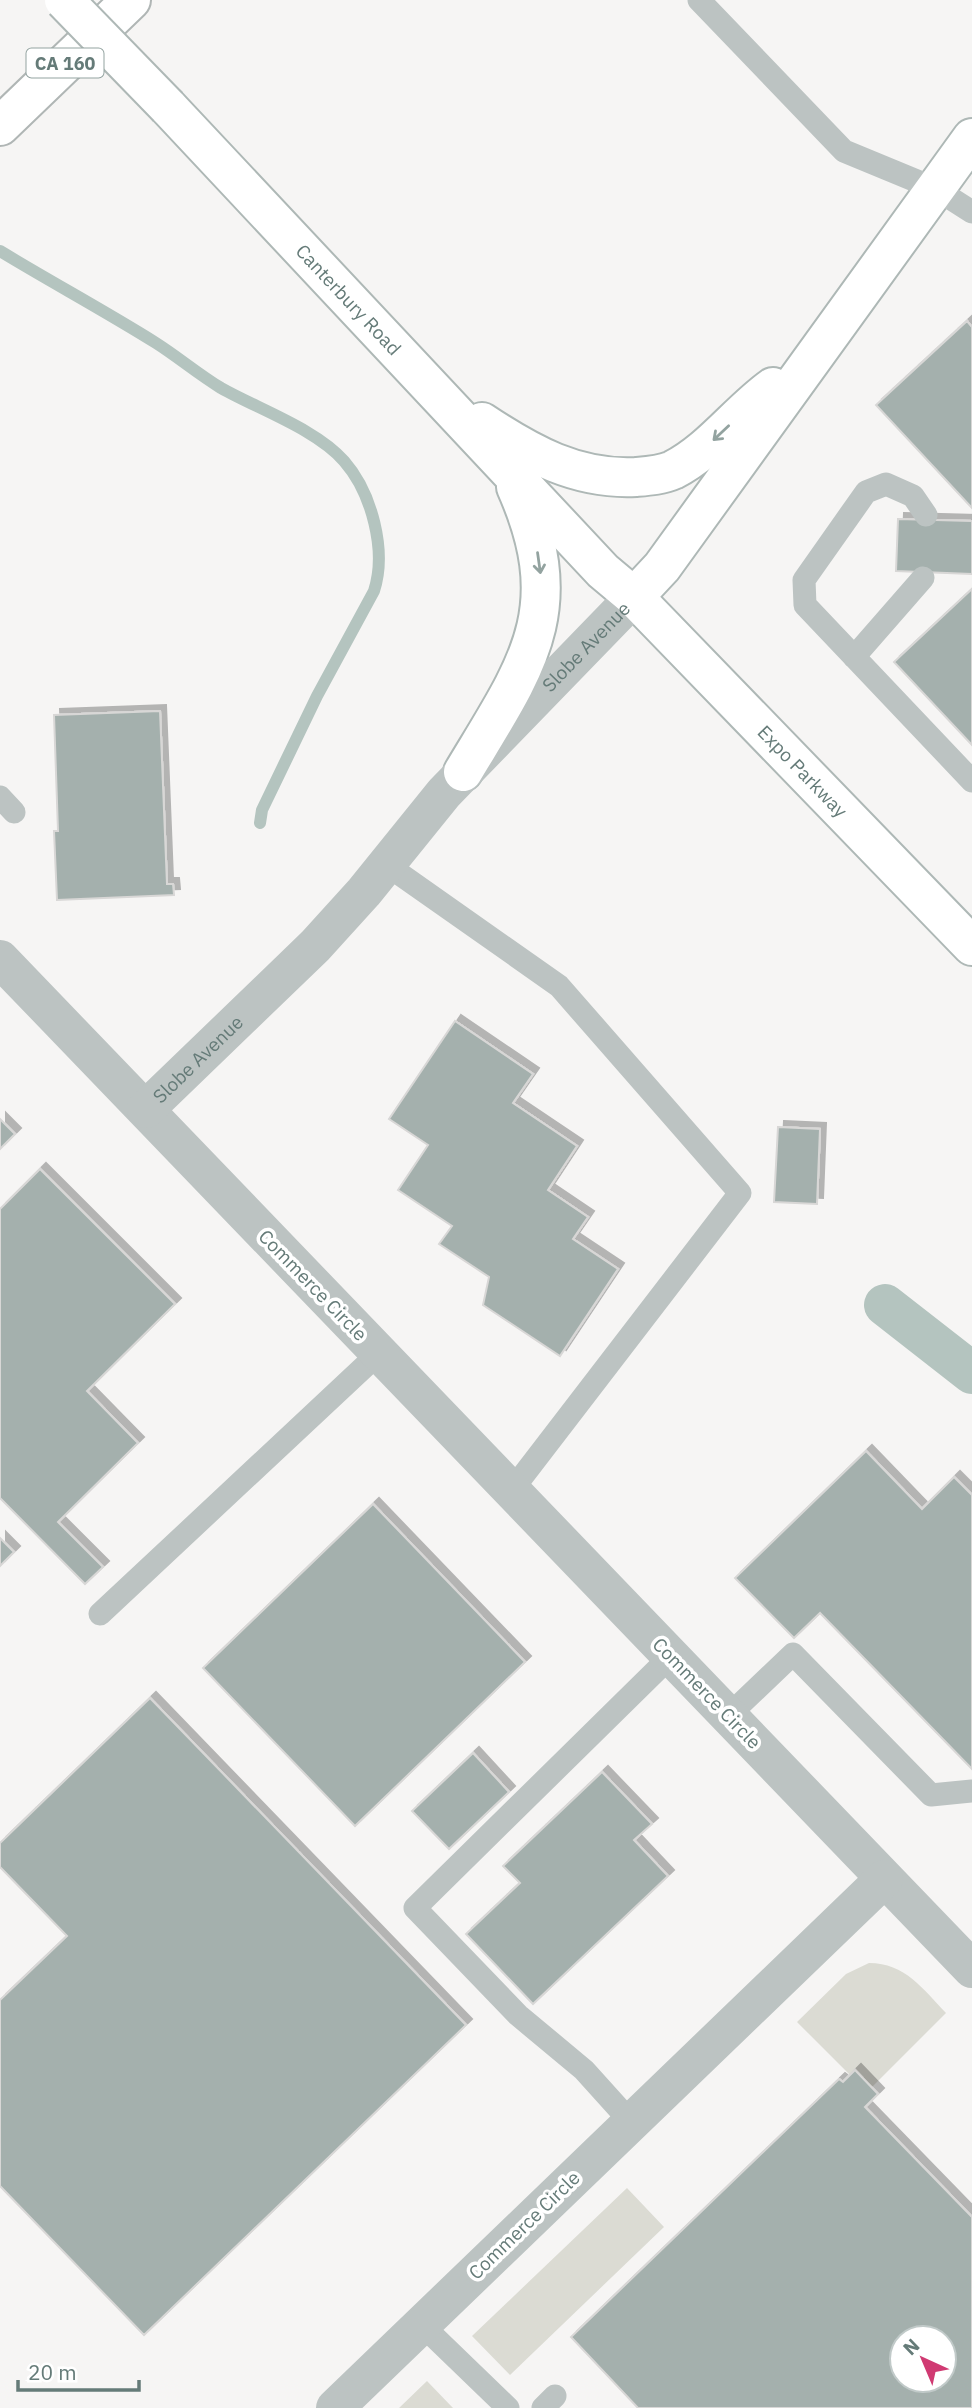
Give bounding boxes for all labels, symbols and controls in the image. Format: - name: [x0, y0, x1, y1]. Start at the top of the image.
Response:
- road number: CA 160: [27, 48, 104, 78]
- street label: Canterbury Road: [291, 239, 406, 360]
- one-way arrow: [713, 425, 730, 442]
- one-way arrow: [533, 551, 546, 574]
- street label: Slobe Avenue: [537, 596, 635, 697]
- street label: Expo Parkway: [753, 720, 853, 823]
- street label: Slobe Avenue: [148, 1010, 248, 1108]
- street label: Commerce Circle: [254, 1224, 372, 1346]
- street label: Commerce Circle: [648, 1632, 766, 1754]
- street label: Commerce Circle: [463, 2166, 585, 2284]
- north arrow: [888, 2324, 958, 2394]
- text: N: [898, 2333, 924, 2360]
- scale bar: [18, 2348, 138, 2392]
- text: 20 m: [28, 2358, 77, 2386]

